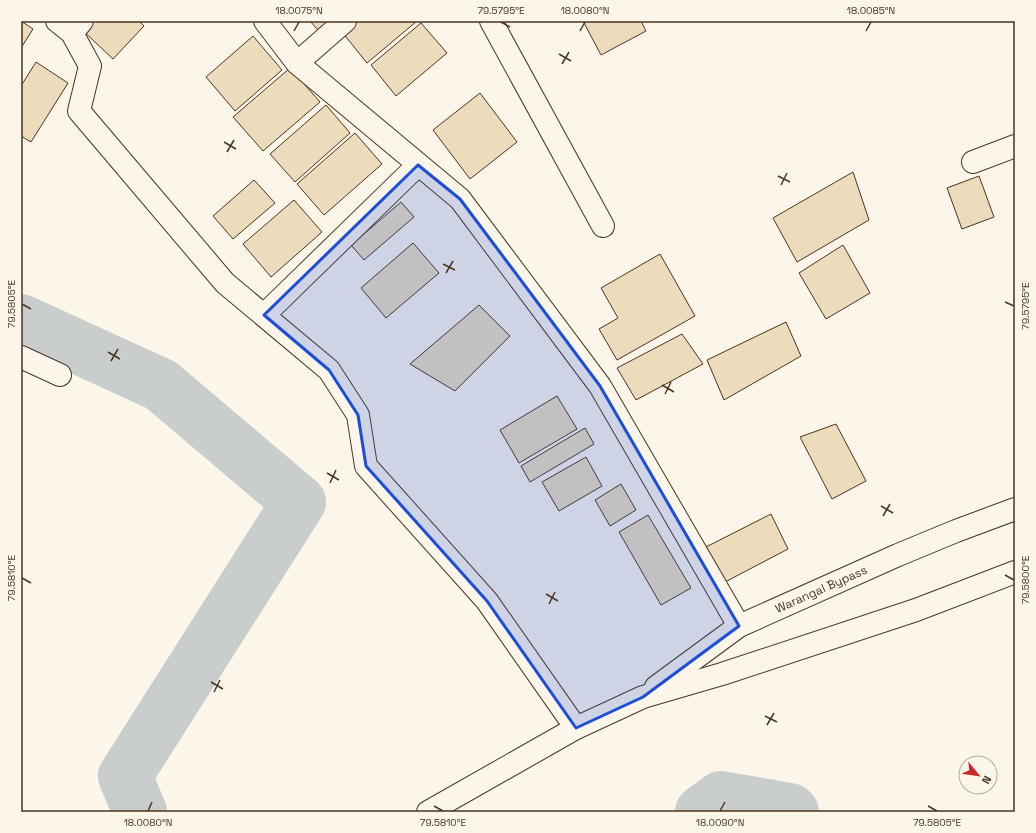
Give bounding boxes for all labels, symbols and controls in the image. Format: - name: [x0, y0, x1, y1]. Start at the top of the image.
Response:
- text: 18.0075°N: [275, 4, 323, 17]
- text: 79.5795°E: [477, 4, 525, 17]
- text: 18.0080°N: [561, 4, 609, 17]
- text: 18.0085°N: [847, 4, 895, 17]
- text: 79.5805°E: [5, 280, 18, 328]
- text: 79.5795°E: [1019, 282, 1032, 330]
- text: 79.5810°E: [5, 554, 18, 601]
- text: 79.5800°E: [1019, 555, 1032, 604]
- street label: Warangal Bypass: [773, 562, 870, 617]
- north arrow: [958, 755, 998, 795]
- text: N: [979, 773, 995, 786]
- text: 18.0080°N: [124, 816, 172, 829]
- text: 79.5810°E: [420, 816, 467, 829]
- text: 18.0090°N: [696, 816, 744, 829]
- text: 79.5805°E: [913, 816, 961, 829]

